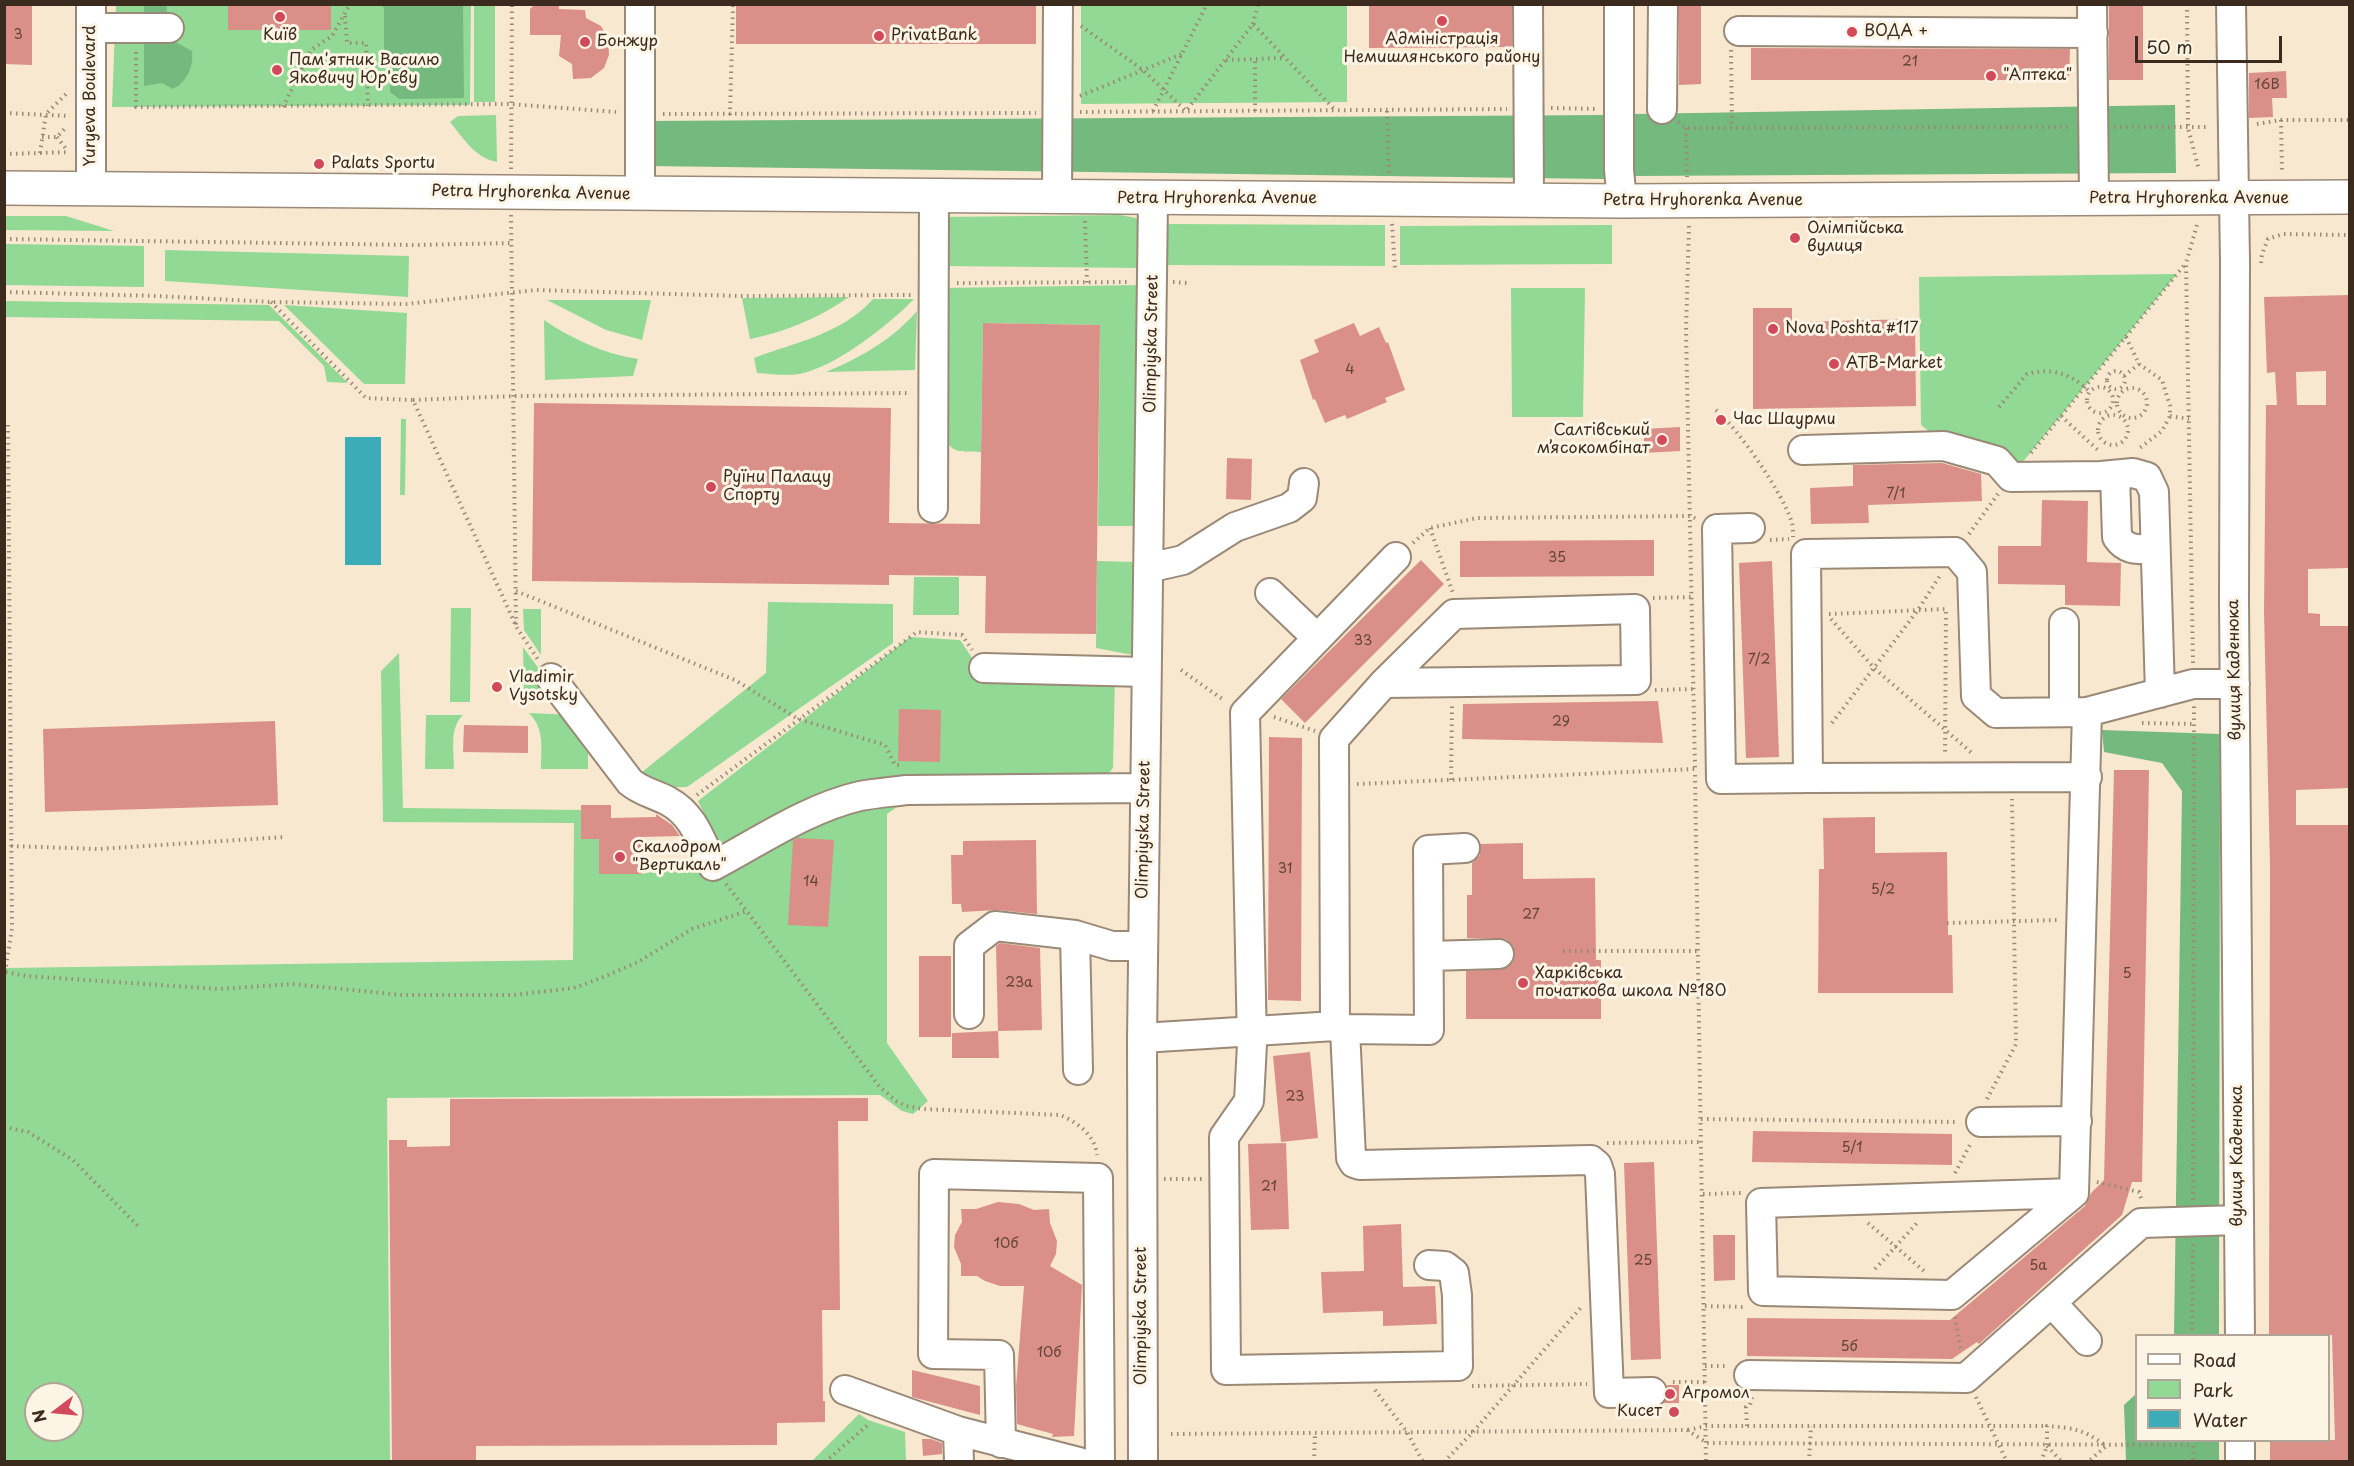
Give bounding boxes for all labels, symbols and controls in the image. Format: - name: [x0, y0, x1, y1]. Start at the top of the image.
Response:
- marker: Київ: [273, 10, 287, 24]
- marker: Адміністрація Немишлянського району: [1435, 14, 1449, 28]
- place label: ВОДА +: [1864, 22, 1928, 42]
- scale bar: [2138, 24, 2285, 62]
- street label: Yuryeva Boulevard: [81, 25, 101, 167]
- marker: ВОДА +: [1845, 25, 1859, 39]
- place label: Київ: [263, 26, 297, 46]
- place label: PrivatBank: [891, 26, 977, 46]
- house number: 3: [13, 27, 23, 43]
- marker: PrivatBank: [872, 29, 886, 43]
- place label: Адміністрація Немишлянського району: [1344, 30, 1540, 68]
- place label: Бонжур: [597, 32, 658, 52]
- text: 50 m: [2146, 33, 2193, 60]
- marker: Бонжур: [578, 35, 592, 49]
- place label: Пам'ятник Василю Яковичу Юр'єву: [289, 51, 439, 89]
- house number: 21: [1902, 54, 1918, 70]
- marker: Пам'ятник Василю Яковичу Юр'єву: [270, 63, 284, 77]
- place label: "Аптека": [2003, 66, 2072, 86]
- marker: "Аптека": [1984, 69, 1998, 83]
- house number: 16В: [2254, 77, 2280, 93]
- place label: Palats Sportu: [331, 154, 435, 174]
- marker: Palats Sportu: [312, 157, 326, 171]
- street label: Petra Hryhorenka Avenue: [431, 182, 631, 204]
- street label: Petra Hryhorenka Аvenue: [1117, 189, 1317, 209]
- street label: Petra Hryhorenka Аvenue: [2089, 189, 2289, 209]
- street label: Petra Hryhorenka Аvenue: [1603, 191, 1803, 211]
- place label: Олімпійська вулиця: [1807, 219, 1903, 257]
- marker: Олімпійська вулиця: [1788, 231, 1802, 245]
- street label: Olimpiyska Street: [1141, 275, 1163, 413]
- place label: Nova Poshta #117: [1785, 319, 1918, 339]
- marker: Nova Poshta #117: [1766, 322, 1780, 336]
- place label: ATB-Market: [1846, 354, 1943, 374]
- marker: ATB-Market: [1827, 357, 1841, 371]
- house number: 4: [1345, 362, 1355, 378]
- place label: Час Шаурми: [1733, 410, 1836, 430]
- marker: Час Шаурми: [1714, 413, 1728, 427]
- place label: Салтівський мʼясокомбінат: [1537, 421, 1650, 459]
- marker: Салтівський мʼясокомбінат: [1655, 433, 1669, 447]
- place label: Руїни Палацу Спорту: [723, 468, 831, 506]
- marker: Руїни Палацу Спорту: [704, 480, 718, 494]
- house number: 7/1: [1886, 486, 1906, 502]
- house number: 35: [1548, 550, 1566, 566]
- street label: вулиця Каденюка: [2224, 599, 2246, 741]
- house number: 33: [1354, 633, 1372, 649]
- house number: 7/2: [1748, 652, 1770, 668]
- place label: Vladimir Vysotsky: [509, 668, 578, 706]
- marker: Vladimir Vysotsky: [490, 680, 504, 694]
- house number: 29: [1552, 714, 1570, 730]
- street label: Olimpiyska Street: [1133, 761, 1155, 899]
- place label: Скалодром "Вертикаль": [632, 838, 727, 876]
- marker: Скалодром "Вертикаль": [613, 850, 627, 864]
- house number: 31: [1278, 861, 1292, 877]
- house number: 14: [803, 874, 819, 890]
- house number: 5/2: [1871, 882, 1895, 898]
- house number: 27: [1522, 907, 1540, 923]
- place label: Харківська початкова школа №180: [1535, 964, 1726, 1002]
- house number: 5: [2122, 966, 2132, 982]
- house number: 23а: [1005, 975, 1033, 991]
- marker: Харківська початкова школа №180: [1516, 976, 1530, 990]
- street label: вулиця Каденюка: [2228, 1085, 2248, 1227]
- house number: 23: [1286, 1089, 1304, 1105]
- house number: 5/1: [1841, 1140, 1863, 1156]
- house number: 21: [1261, 1179, 1277, 1195]
- house number: 10б: [994, 1236, 1018, 1252]
- street label: Olimpiyska Street: [1132, 1247, 1152, 1385]
- house number: 25: [1634, 1253, 1652, 1269]
- house number: 5а: [2029, 1258, 2047, 1274]
- legend: [2135, 1334, 2330, 1442]
- house number: 5б: [1840, 1339, 1858, 1355]
- house number: 10б: [1037, 1345, 1061, 1361]
- text: Road: [2193, 1346, 2237, 1373]
- text: Park: [2193, 1376, 2233, 1403]
- north arrow: [24, 1382, 84, 1442]
- place label: Агромол: [1682, 1384, 1750, 1404]
- marker: Агромол: [1663, 1387, 1677, 1401]
- place label: Кисет: [1617, 1402, 1662, 1422]
- marker: Кисет: [1667, 1405, 1681, 1419]
- text: Water: [2193, 1406, 2247, 1433]
- text: N: [25, 1407, 52, 1426]

